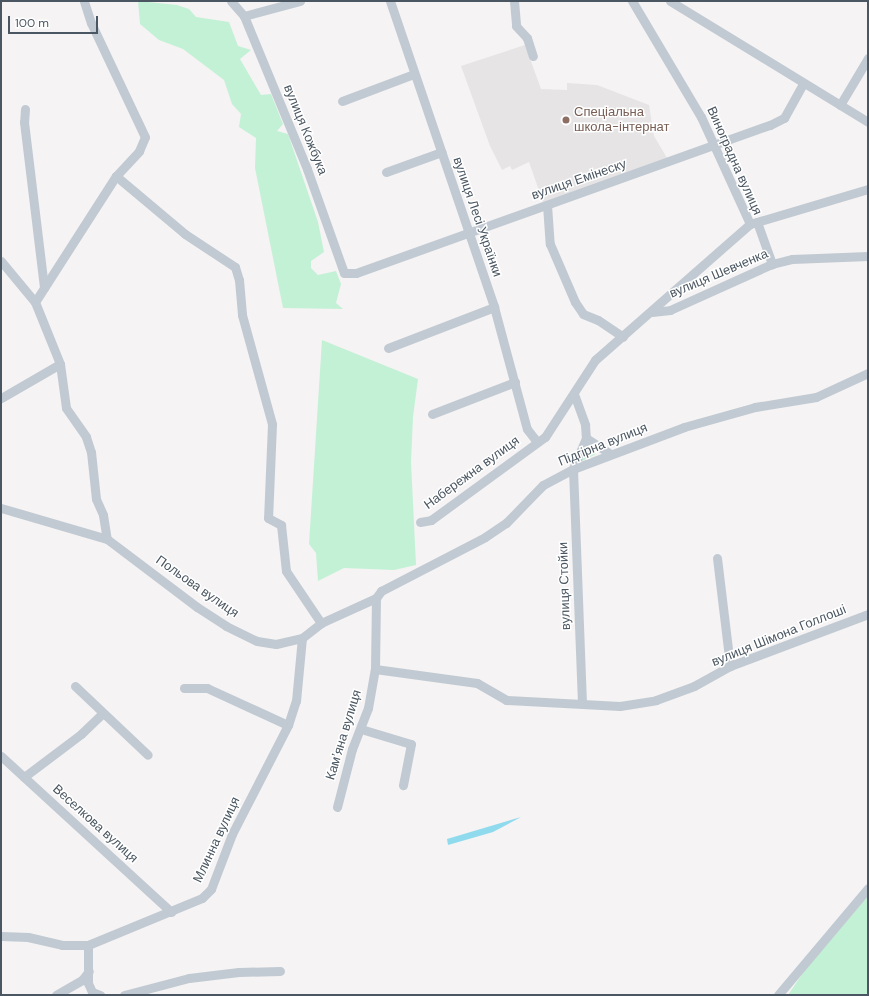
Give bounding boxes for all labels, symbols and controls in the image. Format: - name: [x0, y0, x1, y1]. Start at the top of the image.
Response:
- scale bar: [10, 8, 100, 34]
- text: 100 m: [15, 15, 49, 31]
- street label: вулиця Кожбука: [280, 83, 330, 177]
- street label: Виноградна вулиця: [703, 104, 765, 218]
- place label: Спеціальна школа-інтернат: [574, 105, 669, 136]
- marker: Спеціальна школа-інтернат: [561, 115, 571, 125]
- street label: вулиця Лесі Українки: [449, 155, 505, 279]
- street label: вулиця Емінеску: [529, 156, 629, 204]
- street label: вулиця Шевченка: [667, 246, 771, 302]
- street label: Підгірна вулиця: [556, 420, 650, 470]
- street label: Набережна вулиця: [421, 433, 523, 513]
- street label: вулиця Стойки: [556, 542, 574, 630]
- street label: Польова вулиця: [153, 553, 241, 621]
- street label: вулиця Шімона Голлоші: [710, 602, 848, 670]
- street label: Камʼяна вулиця: [323, 688, 365, 782]
- street label: Веселкова вулиця: [49, 782, 141, 866]
- street label: Млинна вулиця: [190, 795, 244, 885]

